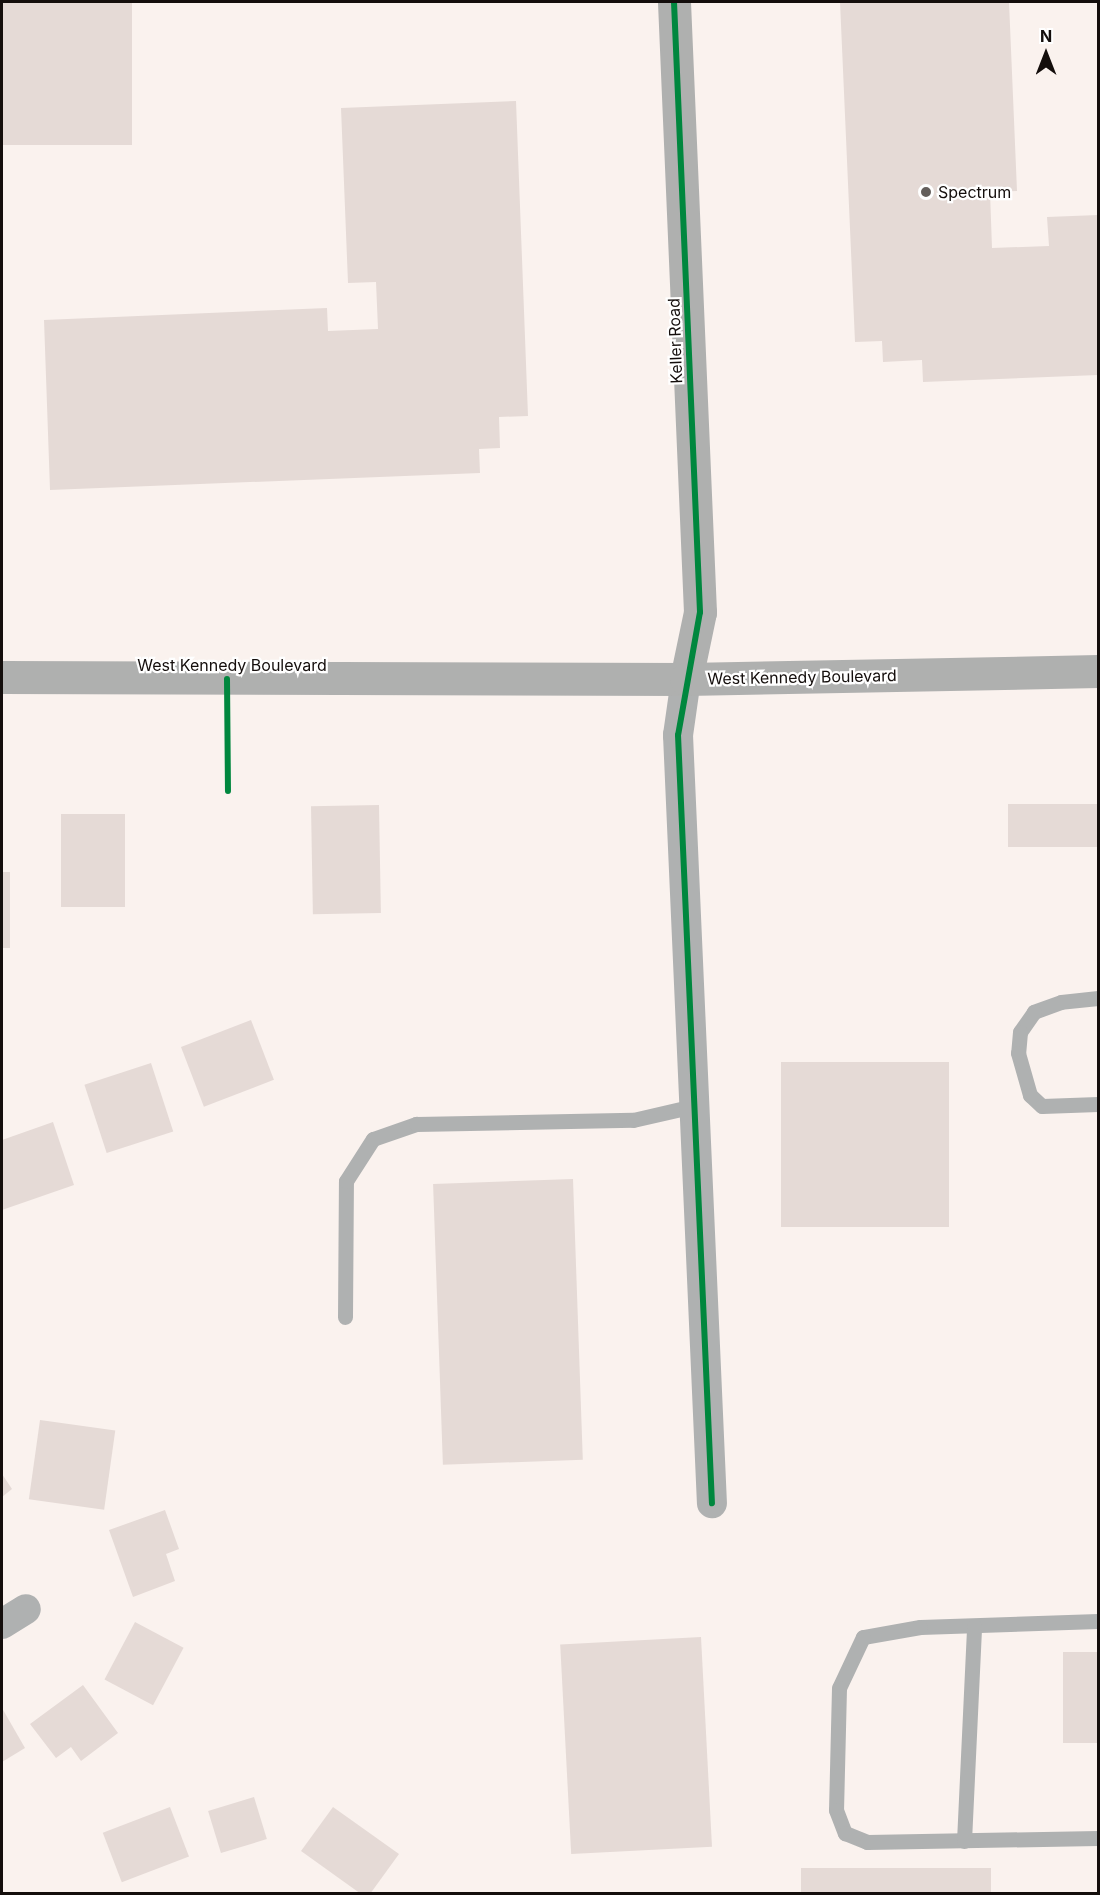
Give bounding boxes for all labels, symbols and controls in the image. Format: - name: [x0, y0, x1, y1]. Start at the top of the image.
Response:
- north arrow: [1016, 24, 1076, 84]
- text: N: [1040, 26, 1052, 46]
- place label: Spectrum: [938, 182, 1011, 202]
- marker: Spectrum: [919, 185, 933, 199]
- street label: Keller Road: [664, 298, 686, 384]
- street label: West Kennedy Boulevard: [137, 655, 327, 675]
- street label: West Kennedy Boulevard: [707, 666, 897, 688]

